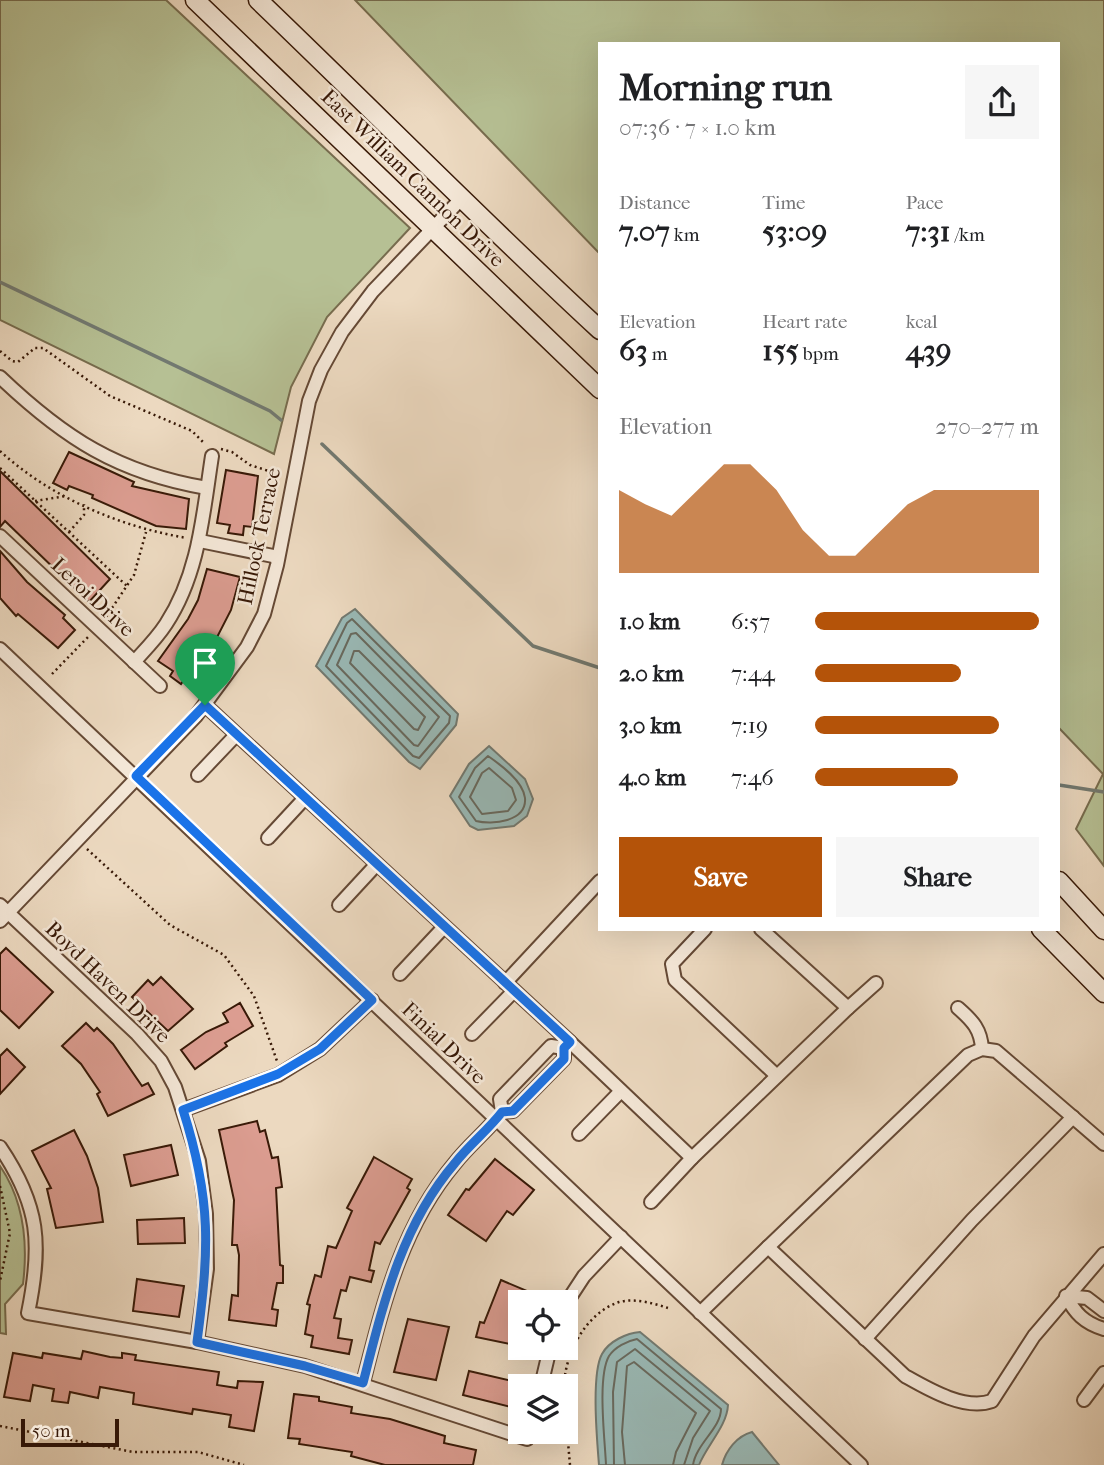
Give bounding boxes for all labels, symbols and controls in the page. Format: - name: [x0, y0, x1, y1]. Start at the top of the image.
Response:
- text: Morning run: [619, 65, 832, 110]
- button: share: [965, 65, 1039, 139]
- street label: East William Cannon Drive: [317, 84, 509, 272]
- text: 07:36 · 7 × 1.0 km: [619, 114, 776, 141]
- text: Distance: [619, 192, 690, 214]
- text: Time: [762, 192, 806, 214]
- text: Pace: [906, 192, 944, 214]
- text: 7.07: [619, 214, 670, 249]
- text: 53:09: [762, 214, 827, 249]
- text: 7:31: [906, 214, 950, 249]
- text: km: [670, 224, 699, 246]
- text: /km: [950, 224, 985, 246]
- text: Elevation: [619, 311, 696, 333]
- text: Heart rate: [762, 311, 847, 333]
- text: kcal: [906, 311, 938, 333]
- text: 63: [619, 333, 648, 368]
- text: 155: [762, 333, 799, 368]
- text: 439: [906, 333, 951, 368]
- text: m: [648, 343, 667, 365]
- text: bpm: [799, 343, 839, 365]
- text: Elevation: [619, 413, 712, 440]
- text: 270–277 m: [935, 413, 1039, 440]
- street label: Hillock Terrace: [233, 465, 285, 607]
- street label: Leroi Drive: [47, 553, 139, 641]
- text: 1.0 km: [619, 608, 680, 635]
- text: 6:57: [731, 608, 770, 635]
- pin: [175, 633, 235, 705]
- icon: arrive: [186, 644, 224, 682]
- text: 2.0 km: [619, 660, 684, 687]
- text: 7:44: [731, 660, 775, 687]
- text: 3.0 km: [619, 712, 681, 739]
- text: 7:19: [731, 712, 768, 739]
- text: 4.0 km: [619, 764, 686, 791]
- text: 7:46: [731, 764, 774, 791]
- button: Save: [619, 837, 822, 917]
- button: Share: [836, 837, 1039, 917]
- street label: Boyd Haven Drive: [41, 916, 175, 1048]
- street label: Finial Drive: [397, 997, 491, 1089]
- map controls: [508, 1290, 578, 1444]
- button: locate: [508, 1290, 578, 1360]
- button: layers: [508, 1374, 578, 1444]
- scale bar: [21, 1416, 119, 1448]
- text: 50 m: [32, 1420, 71, 1442]

